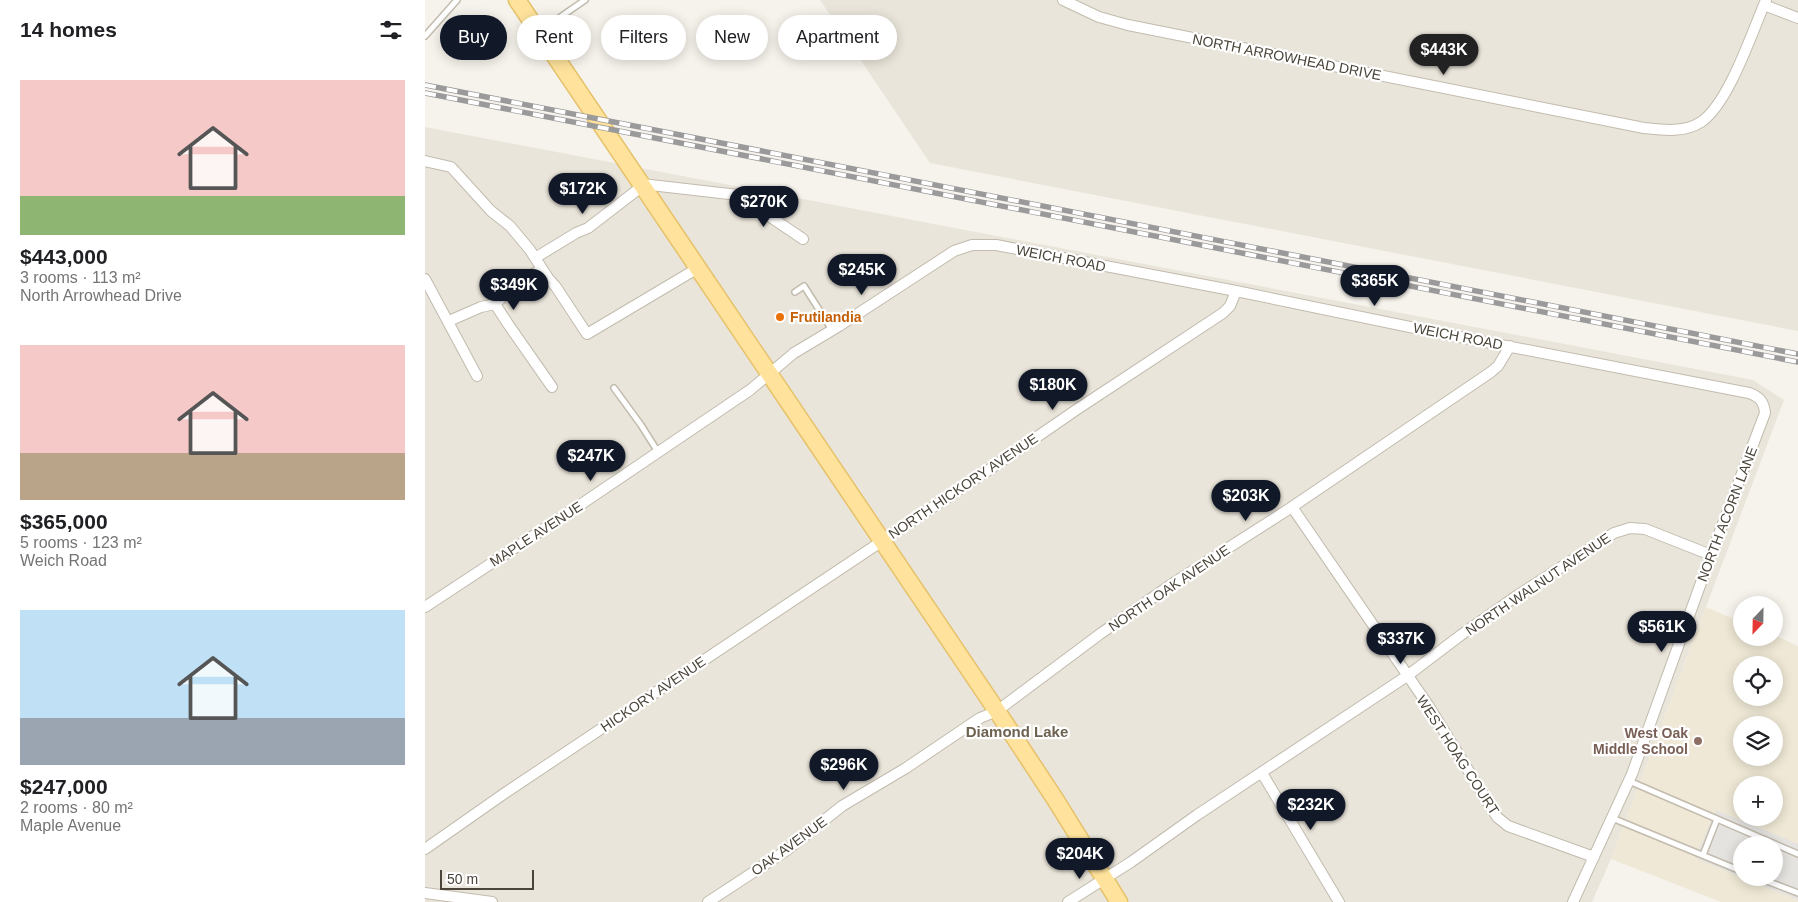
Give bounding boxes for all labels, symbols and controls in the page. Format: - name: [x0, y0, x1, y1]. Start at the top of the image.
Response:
- chip: Buy: [440, 15, 507, 60]
- chip: Rent: [517, 15, 591, 60]
- chip: Filters: [601, 15, 686, 60]
- chip: New: [696, 15, 768, 60]
- chip: Apartment: [778, 15, 897, 60]
- icon: filters: [377, 16, 405, 44]
- text: 14 homes: [20, 18, 117, 41]
- street label: NORTH ARROWHEAD DRIVE: [1191, 31, 1383, 83]
- pin: $443K: [1409, 34, 1479, 76]
- text: $443K: [1420, 41, 1468, 58]
- icon: home: [168, 113, 258, 203]
- pin: $172K: [548, 172, 618, 215]
- text: $172K: [559, 180, 607, 197]
- pin: $270K: [729, 186, 799, 228]
- text: $270K: [740, 193, 788, 210]
- street label: WEICH ROAD: [1015, 241, 1107, 275]
- text: $443,000: [20, 245, 108, 268]
- pin: $245K: [827, 254, 897, 296]
- text: $245K: [838, 261, 886, 278]
- pin: $365K: [1340, 264, 1410, 307]
- pin: $349K: [479, 268, 549, 311]
- text: 3 rooms · 113 m²: [20, 269, 141, 286]
- text: $365K: [1351, 272, 1399, 289]
- text: $349K: [490, 276, 538, 293]
- text: North Arrowhead Drive: [20, 287, 182, 304]
- place label: Frutilandia: [790, 309, 862, 325]
- marker: Frutilandia: [774, 311, 786, 323]
- street label: WEICH ROAD: [1412, 319, 1504, 353]
- pin: $180K: [1018, 368, 1088, 411]
- text: $180K: [1029, 376, 1077, 393]
- icon: home: [168, 378, 258, 468]
- street label: NORTH HICKORY AVENUE: [885, 430, 1041, 542]
- pin: $247K: [556, 440, 626, 482]
- street label: NORTH ACORN LANE: [1694, 444, 1760, 584]
- text: $247K: [567, 447, 615, 464]
- pin: $203K: [1211, 480, 1281, 522]
- text: $203K: [1222, 487, 1270, 504]
- street label: MAPLE AVENUE: [487, 498, 585, 570]
- text: $365,000: [20, 510, 108, 533]
- street label: NORTH WALNUT AVENUE: [1462, 529, 1614, 639]
- text: 5 rooms · 123 m²: [20, 534, 142, 551]
- street label: NORTH OAK AVENUE: [1105, 541, 1233, 635]
- text: Weich Road: [20, 552, 107, 569]
- north arrow: [1733, 596, 1783, 646]
- map controls: [1733, 596, 1783, 886]
- pin: $561K: [1627, 610, 1697, 653]
- text: $561K: [1638, 618, 1686, 635]
- pin: $337K: [1366, 622, 1436, 665]
- text: $337K: [1377, 630, 1425, 647]
- icon: home: [168, 643, 258, 733]
- street label: HICKORY AVENUE: [598, 653, 708, 735]
- button: locate: [1733, 656, 1783, 706]
- street label: WEST HOAG COURT: [1414, 692, 1503, 818]
- button: layers: [1733, 716, 1783, 766]
- district label: Diamond Lake: [966, 723, 1068, 740]
- place label: West Oak Middle School: [1593, 725, 1688, 757]
- marker: West Oak Middle School: [1692, 735, 1704, 747]
- pin: $296K: [809, 748, 879, 791]
- text: $296K: [820, 756, 868, 773]
- text: $247,000: [20, 775, 108, 798]
- button: +: [1733, 776, 1783, 826]
- pin: $232K: [1276, 788, 1346, 831]
- text: $232K: [1287, 796, 1335, 813]
- text: 2 rooms · 80 m²: [20, 799, 133, 816]
- street label: OAK AVENUE: [748, 813, 830, 879]
- text: Maple Avenue: [20, 817, 121, 834]
- button: −: [1733, 836, 1783, 886]
- pin: $204K: [1045, 838, 1115, 880]
- text: $204K: [1056, 845, 1104, 862]
- scale bar: [440, 867, 534, 890]
- text: 50 m: [447, 871, 478, 887]

